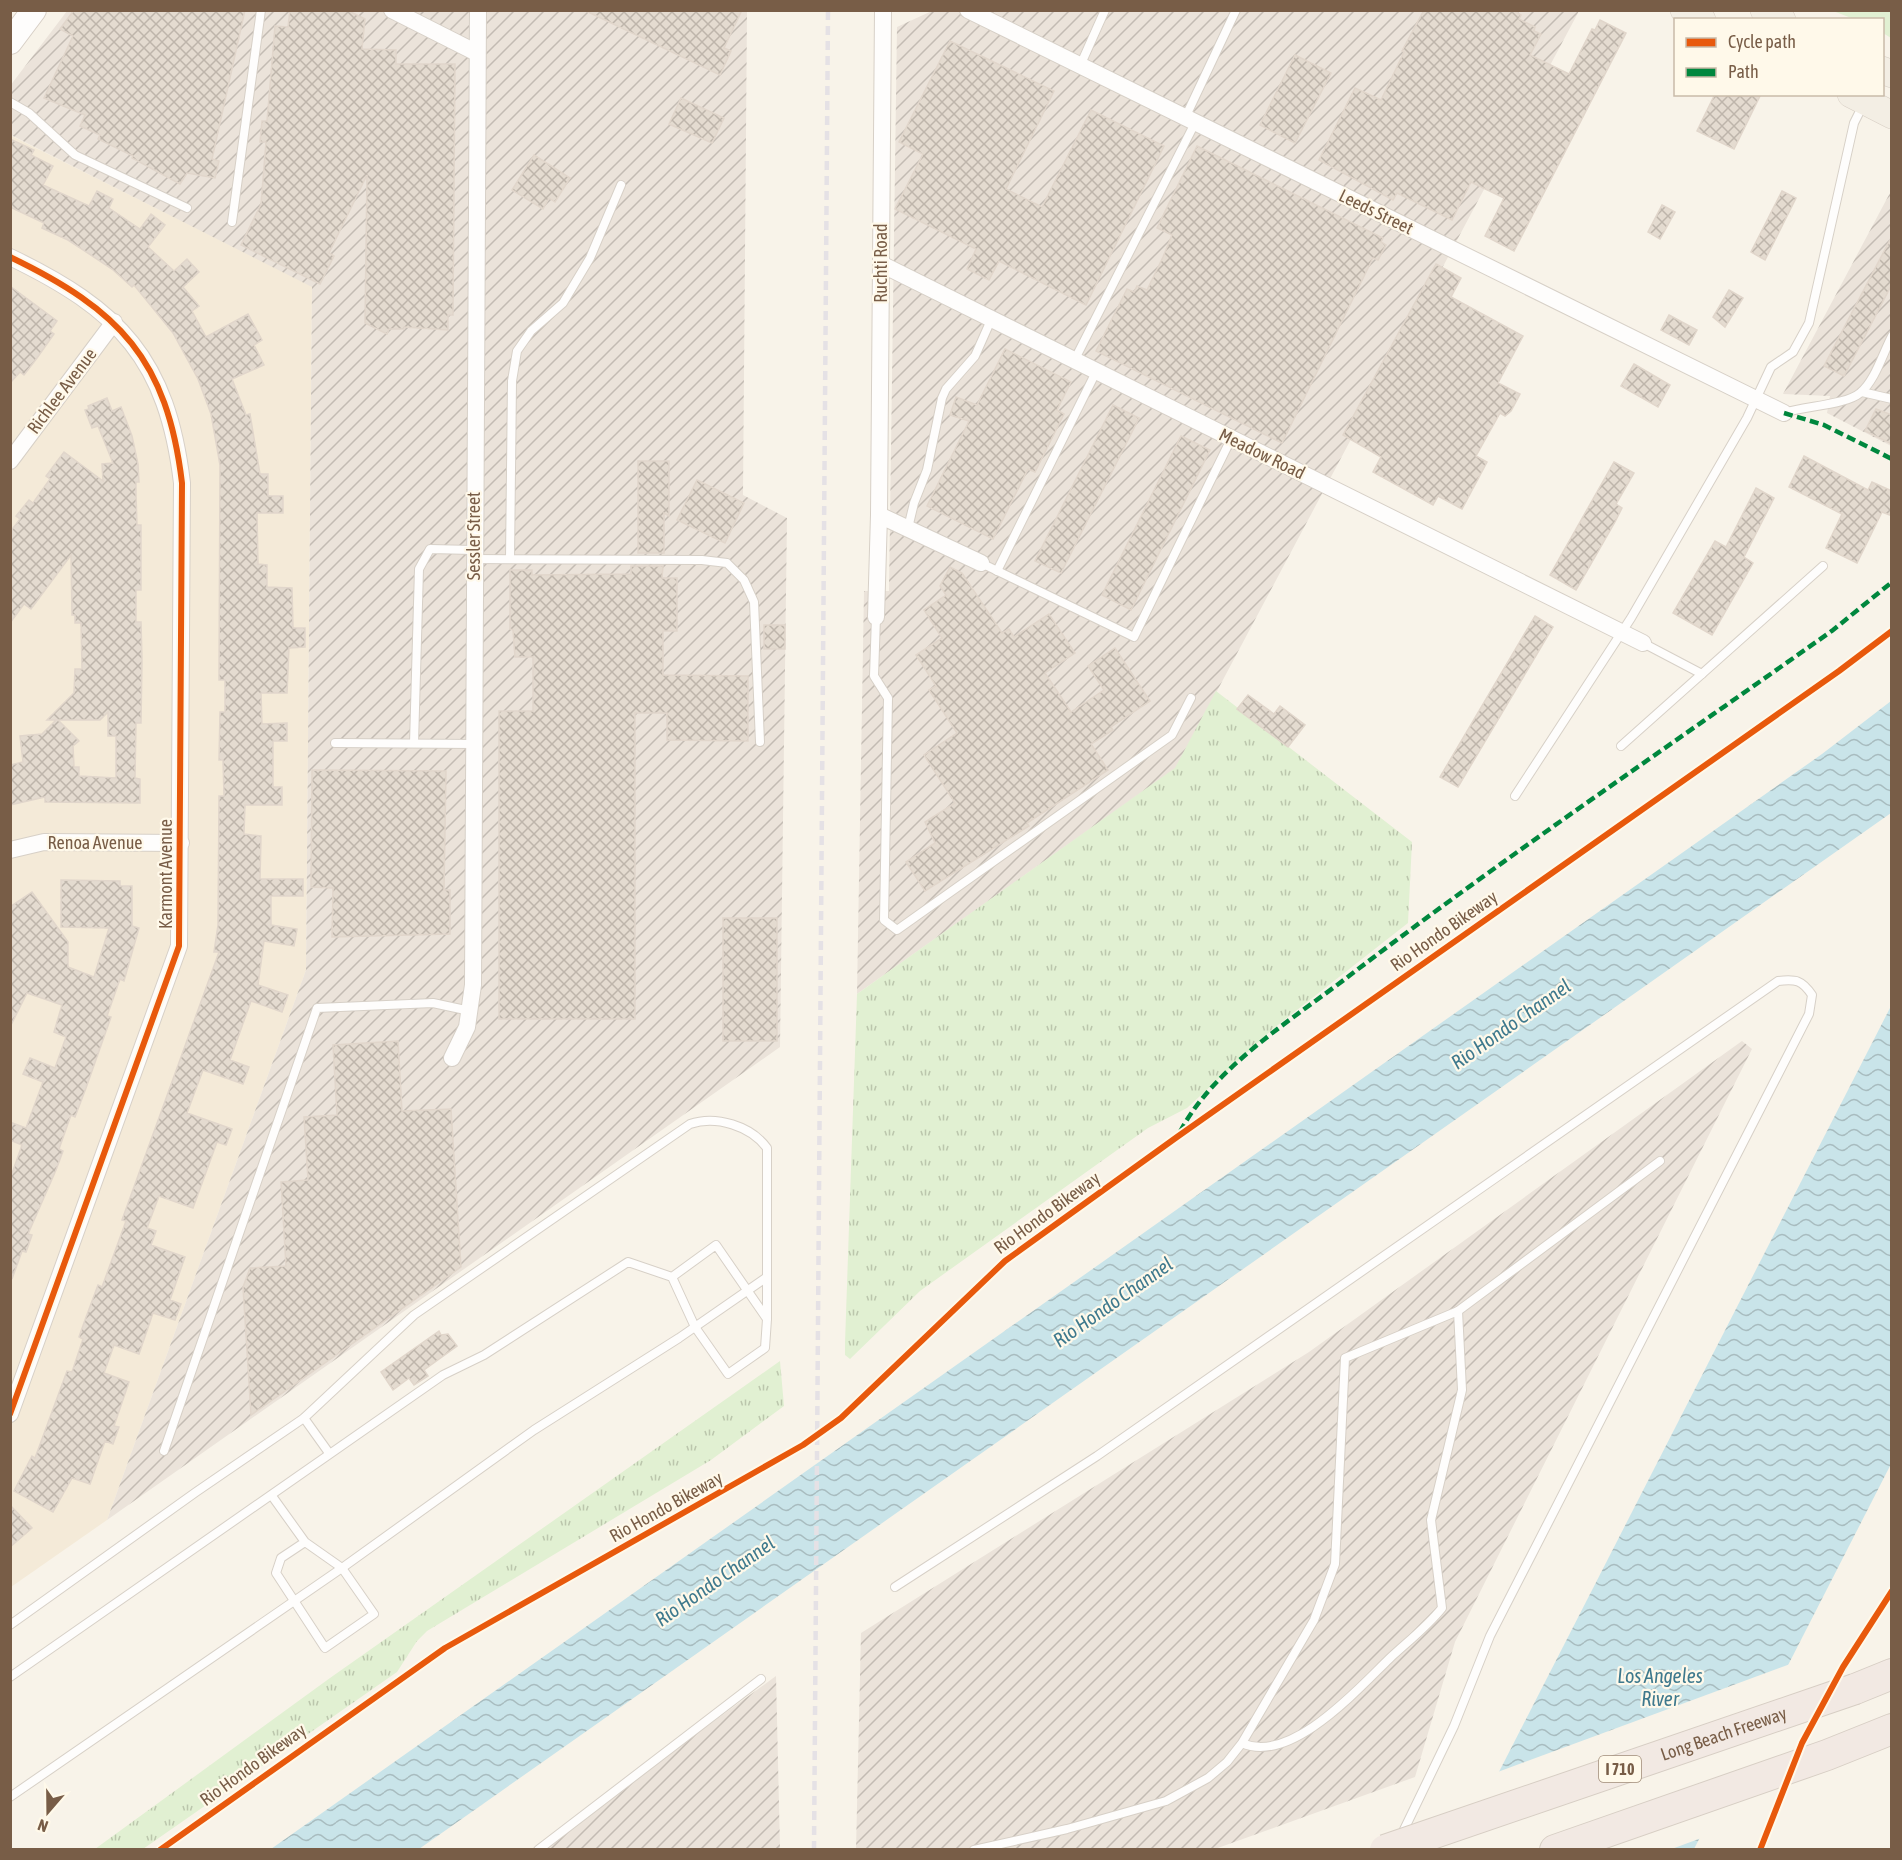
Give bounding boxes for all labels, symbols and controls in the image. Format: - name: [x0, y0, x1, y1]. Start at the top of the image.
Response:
- legend: [1674, 18, 1884, 96]
- text: Cycle path: [1728, 31, 1796, 52]
- text: Path: [1728, 61, 1759, 82]
- street label: Leeds Street: [1336, 185, 1417, 239]
- street label: Ruchti Road: [870, 223, 891, 303]
- street label: Richlee Avenue: [23, 344, 101, 438]
- street label: Meadow Road: [1216, 424, 1309, 483]
- street label: Sessler Street: [463, 492, 484, 580]
- street label: Karmont Avenue: [155, 819, 176, 929]
- street label: Renoa Avenue: [47, 832, 143, 853]
- street label: Rio Hondo Bikeway: [1386, 886, 1501, 975]
- water label: Rio Hondo Channel: [1446, 974, 1575, 1073]
- street label: Rio Hondo Bikeway: [990, 1167, 1104, 1258]
- water label: Rio Hondo Channel: [1048, 1252, 1177, 1351]
- street label: Rio Hondo Bikeway: [606, 1467, 726, 1546]
- water label: Rio Hondo Channel: [650, 1531, 779, 1630]
- water label: Los Angeles River: [1617, 1664, 1703, 1710]
- street label: Long Beach Freeway: [1658, 1702, 1789, 1765]
- street label: Rio Hondo Bikeway: [196, 1719, 310, 1810]
- road number: I 710: [1599, 1756, 1641, 1782]
- north arrow: [18, 1782, 78, 1842]
- text: N: [35, 1816, 50, 1836]

